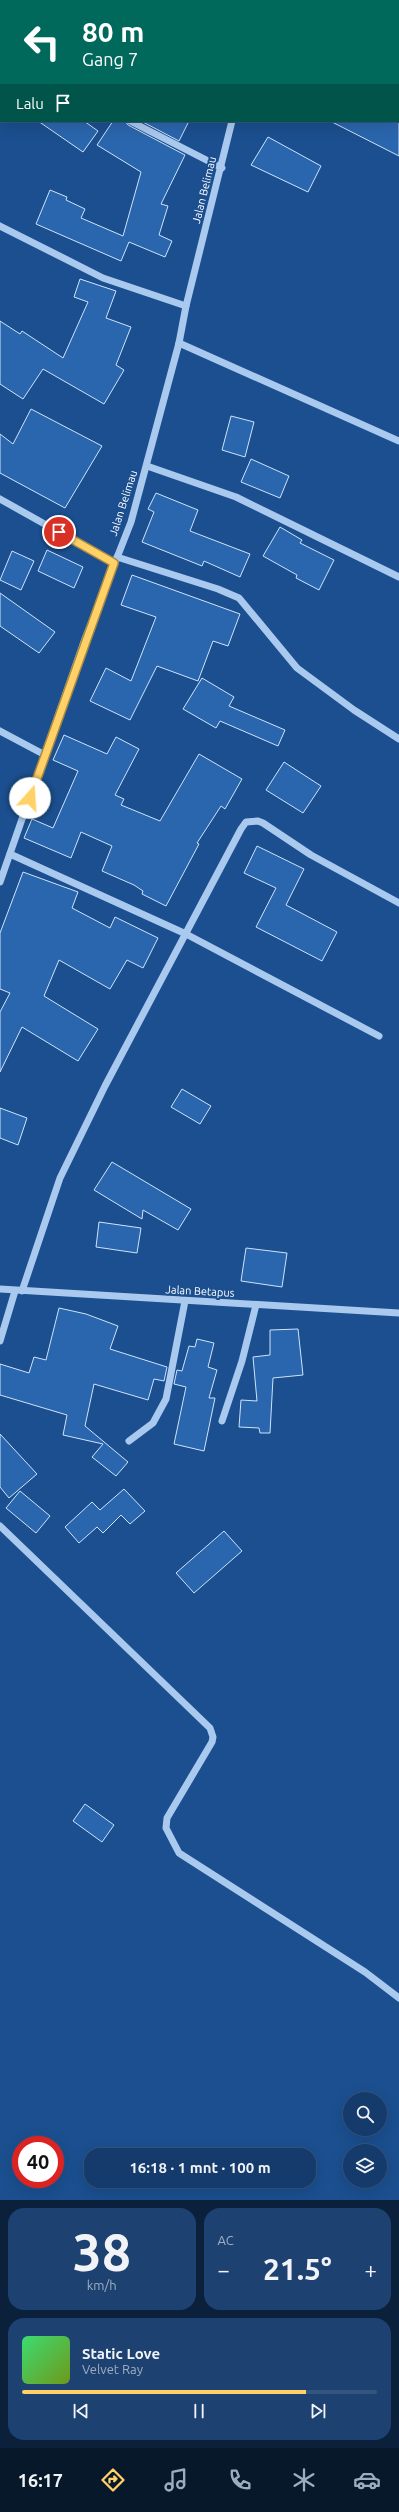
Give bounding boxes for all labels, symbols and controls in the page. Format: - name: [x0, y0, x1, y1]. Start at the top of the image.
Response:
- icon: left: [16, 16, 68, 68]
- text: 80 m: [82, 16, 144, 47]
- text: Gang 7: [82, 49, 138, 69]
- icon: arrive: [52, 92, 74, 114]
- text: Lalu: [16, 95, 44, 112]
- street label: Jalan Belimau: [190, 155, 218, 225]
- street label: Jalan Belimau: [107, 469, 139, 537]
- pin: [42, 515, 76, 549]
- icon: arrive: [48, 521, 70, 543]
- position arrow: [9, 777, 51, 819]
- street label: Jalan Betapus: [165, 1283, 235, 1299]
- map controls: [343, 2092, 387, 2188]
- button: search: [343, 2092, 387, 2136]
- speed limit sign: 40: [12, 2136, 64, 2188]
- button: layers: [343, 2144, 387, 2188]
- text: 16:18 · 1 mnt · 100 m: [129, 2159, 271, 2176]
- text: 38: [72, 2223, 131, 2281]
- text: AC: [218, 2233, 234, 2247]
- text: 21.5°: [263, 2252, 332, 2286]
- text: −: [218, 2257, 230, 2282]
- text: +: [365, 2257, 377, 2282]
- text: km/h: [87, 2278, 117, 2292]
- text: Static Love: [82, 2345, 160, 2362]
- text: Velvet Ray: [82, 2362, 143, 2376]
- icon: previous: [70, 2400, 92, 2422]
- icon: pause: [188, 2400, 210, 2422]
- icon: next: [307, 2400, 329, 2422]
- icon: directions: [99, 2466, 127, 2494]
- icon: music: [162, 2466, 190, 2494]
- icon: phone: [226, 2466, 254, 2494]
- icon: climate: [290, 2466, 318, 2494]
- icon: car: [353, 2466, 381, 2494]
- text: 16:17: [18, 2470, 63, 2490]

